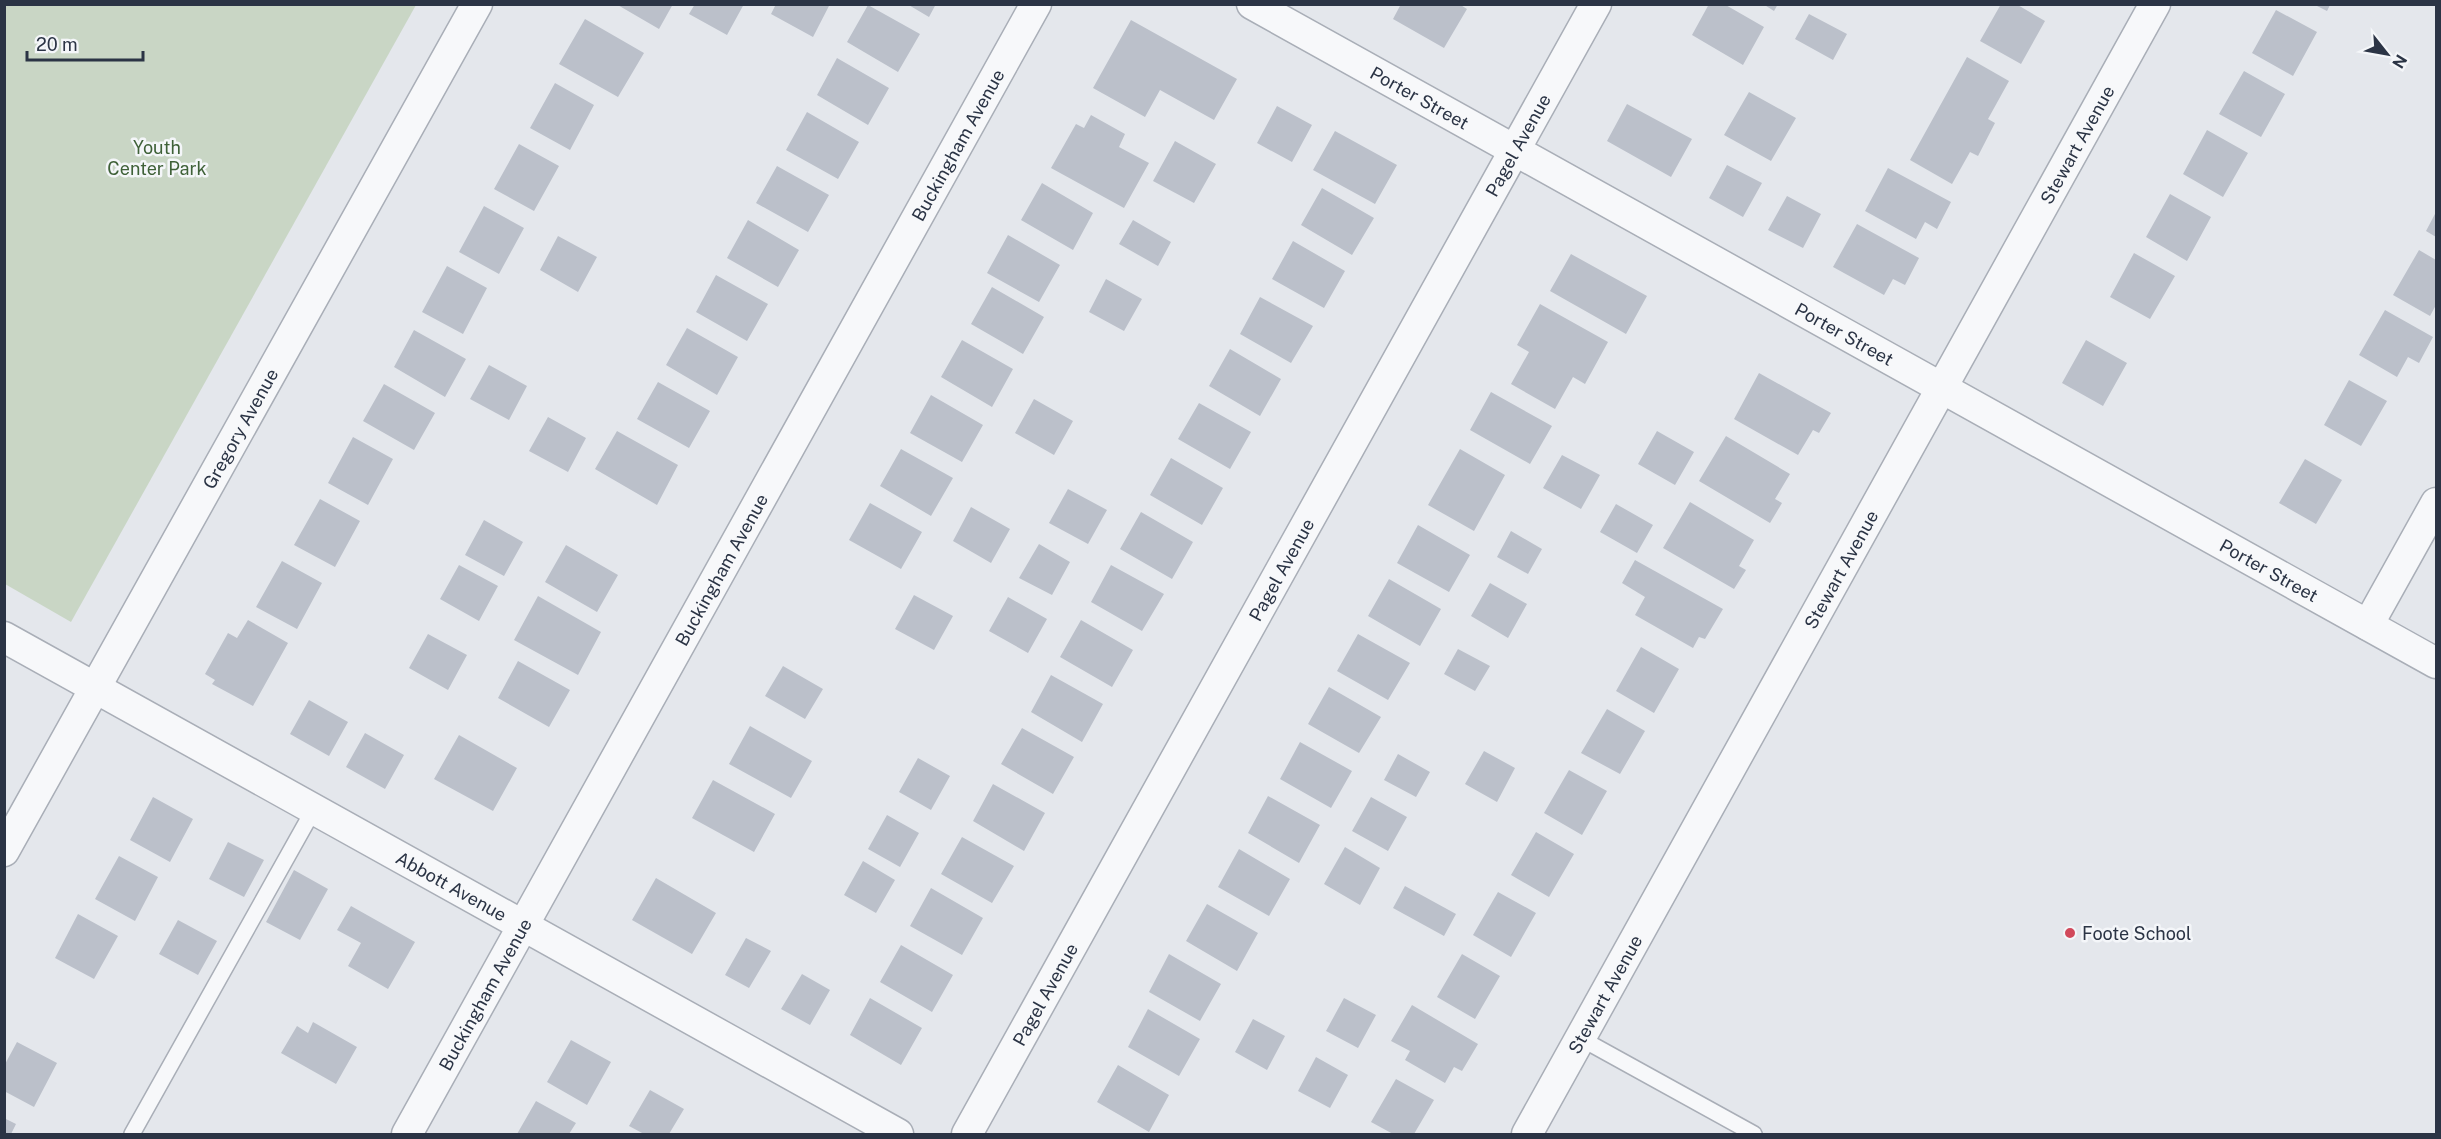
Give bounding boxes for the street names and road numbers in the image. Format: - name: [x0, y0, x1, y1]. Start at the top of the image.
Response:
- street label: Porter Street: [1367, 62, 1473, 133]
- street label: Buckingham Avenue: [907, 65, 1008, 225]
- street label: Stewart Avenue: [2036, 82, 2118, 207]
- street label: Pagel Avenue: [1481, 90, 1554, 200]
- street label: Porter Street: [1792, 298, 1897, 369]
- street label: Gregory Avenue: [198, 365, 282, 492]
- street label: Buckingham Avenue: [671, 490, 772, 649]
- street label: Stewart Avenue: [1799, 506, 1882, 632]
- street label: Pagel Avenue: [1244, 515, 1318, 625]
- street label: Porter Street: [2216, 534, 2322, 606]
- street label: Abbott Avenue: [392, 847, 511, 925]
- street label: Buckingham Avenue: [434, 915, 535, 1074]
- street label: Stewart Avenue: [1563, 931, 1646, 1057]
- street label: Pagel Avenue: [1008, 939, 1082, 1049]

